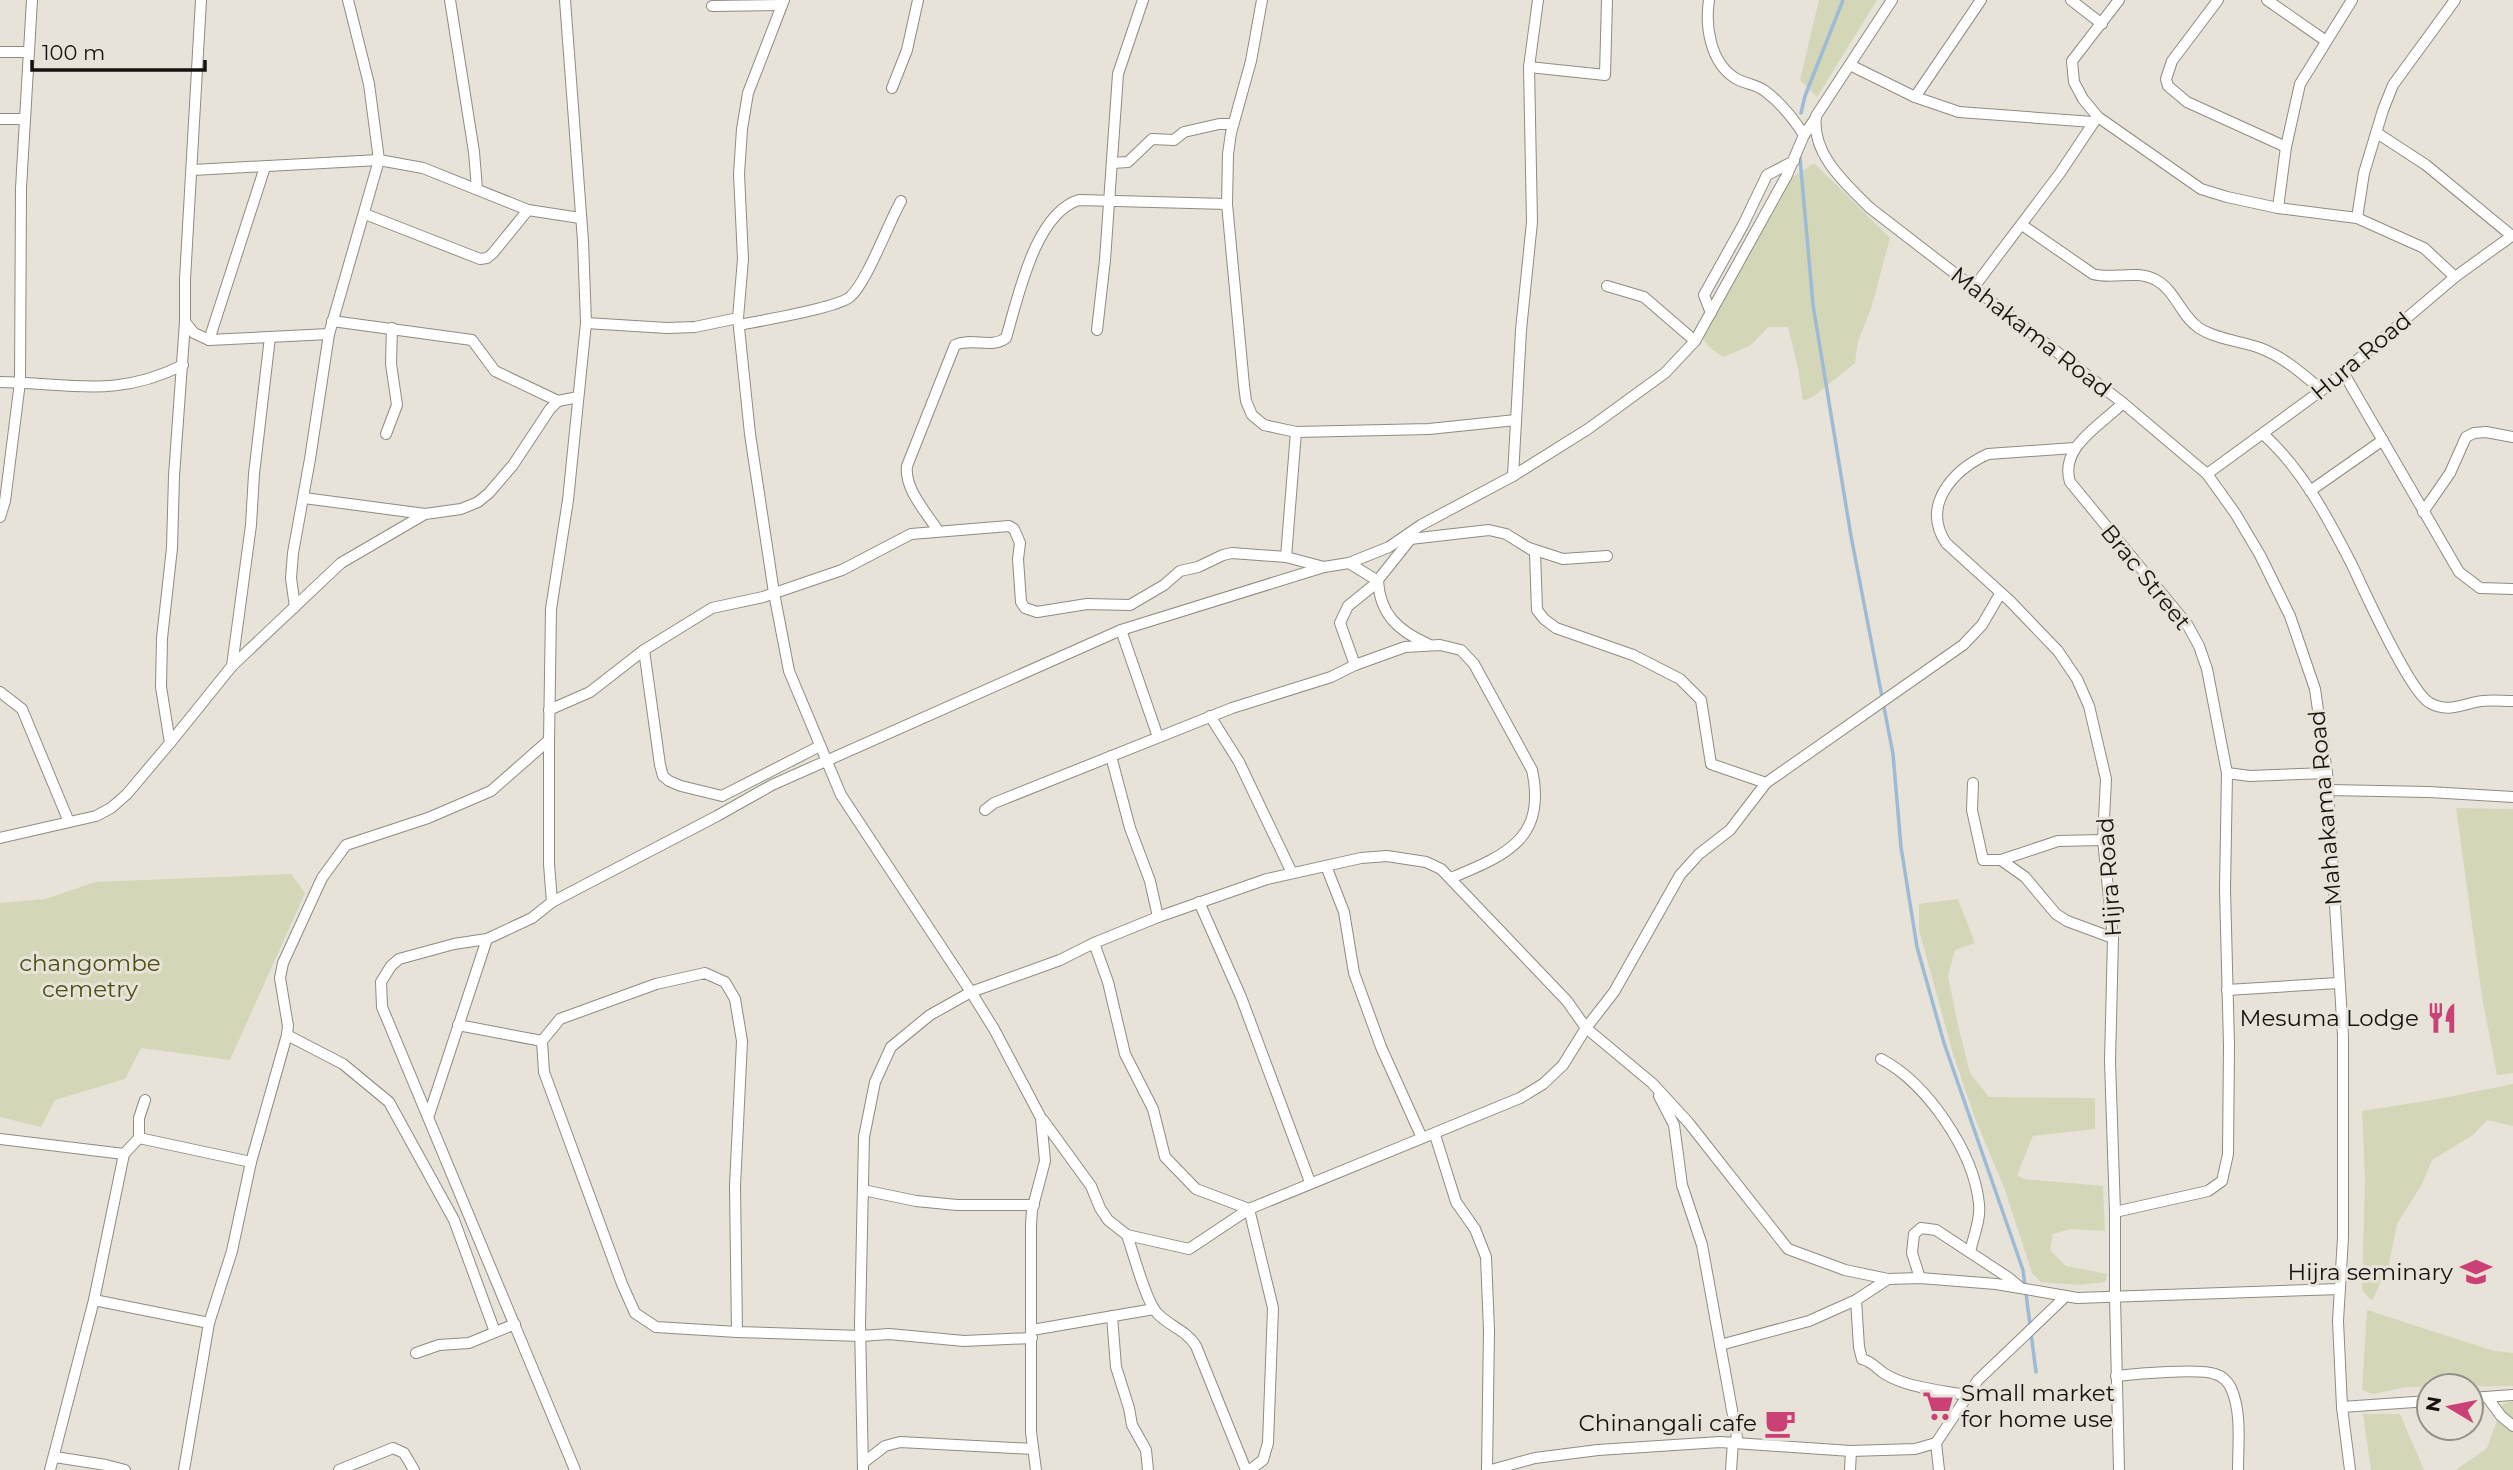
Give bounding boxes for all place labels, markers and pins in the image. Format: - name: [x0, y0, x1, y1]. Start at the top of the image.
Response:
- restaurant icon: Mesuma Lodge: [2425, 1001, 2459, 1035]
- place label: Mesuma Lodge: [2239, 1004, 2419, 1032]
- school or university icon: Hijra seminary: [2459, 1255, 2493, 1289]
- place label: Hijra seminary: [2288, 1258, 2454, 1286]
- place label: Small market for home use: [1961, 1379, 2115, 1433]
- supermarket icon: Small market for home use: [1921, 1389, 1955, 1423]
- cafe icon: Chinangali cafe: [1763, 1406, 1797, 1440]
- place label: Chinangali cafe: [1579, 1409, 1757, 1437]

